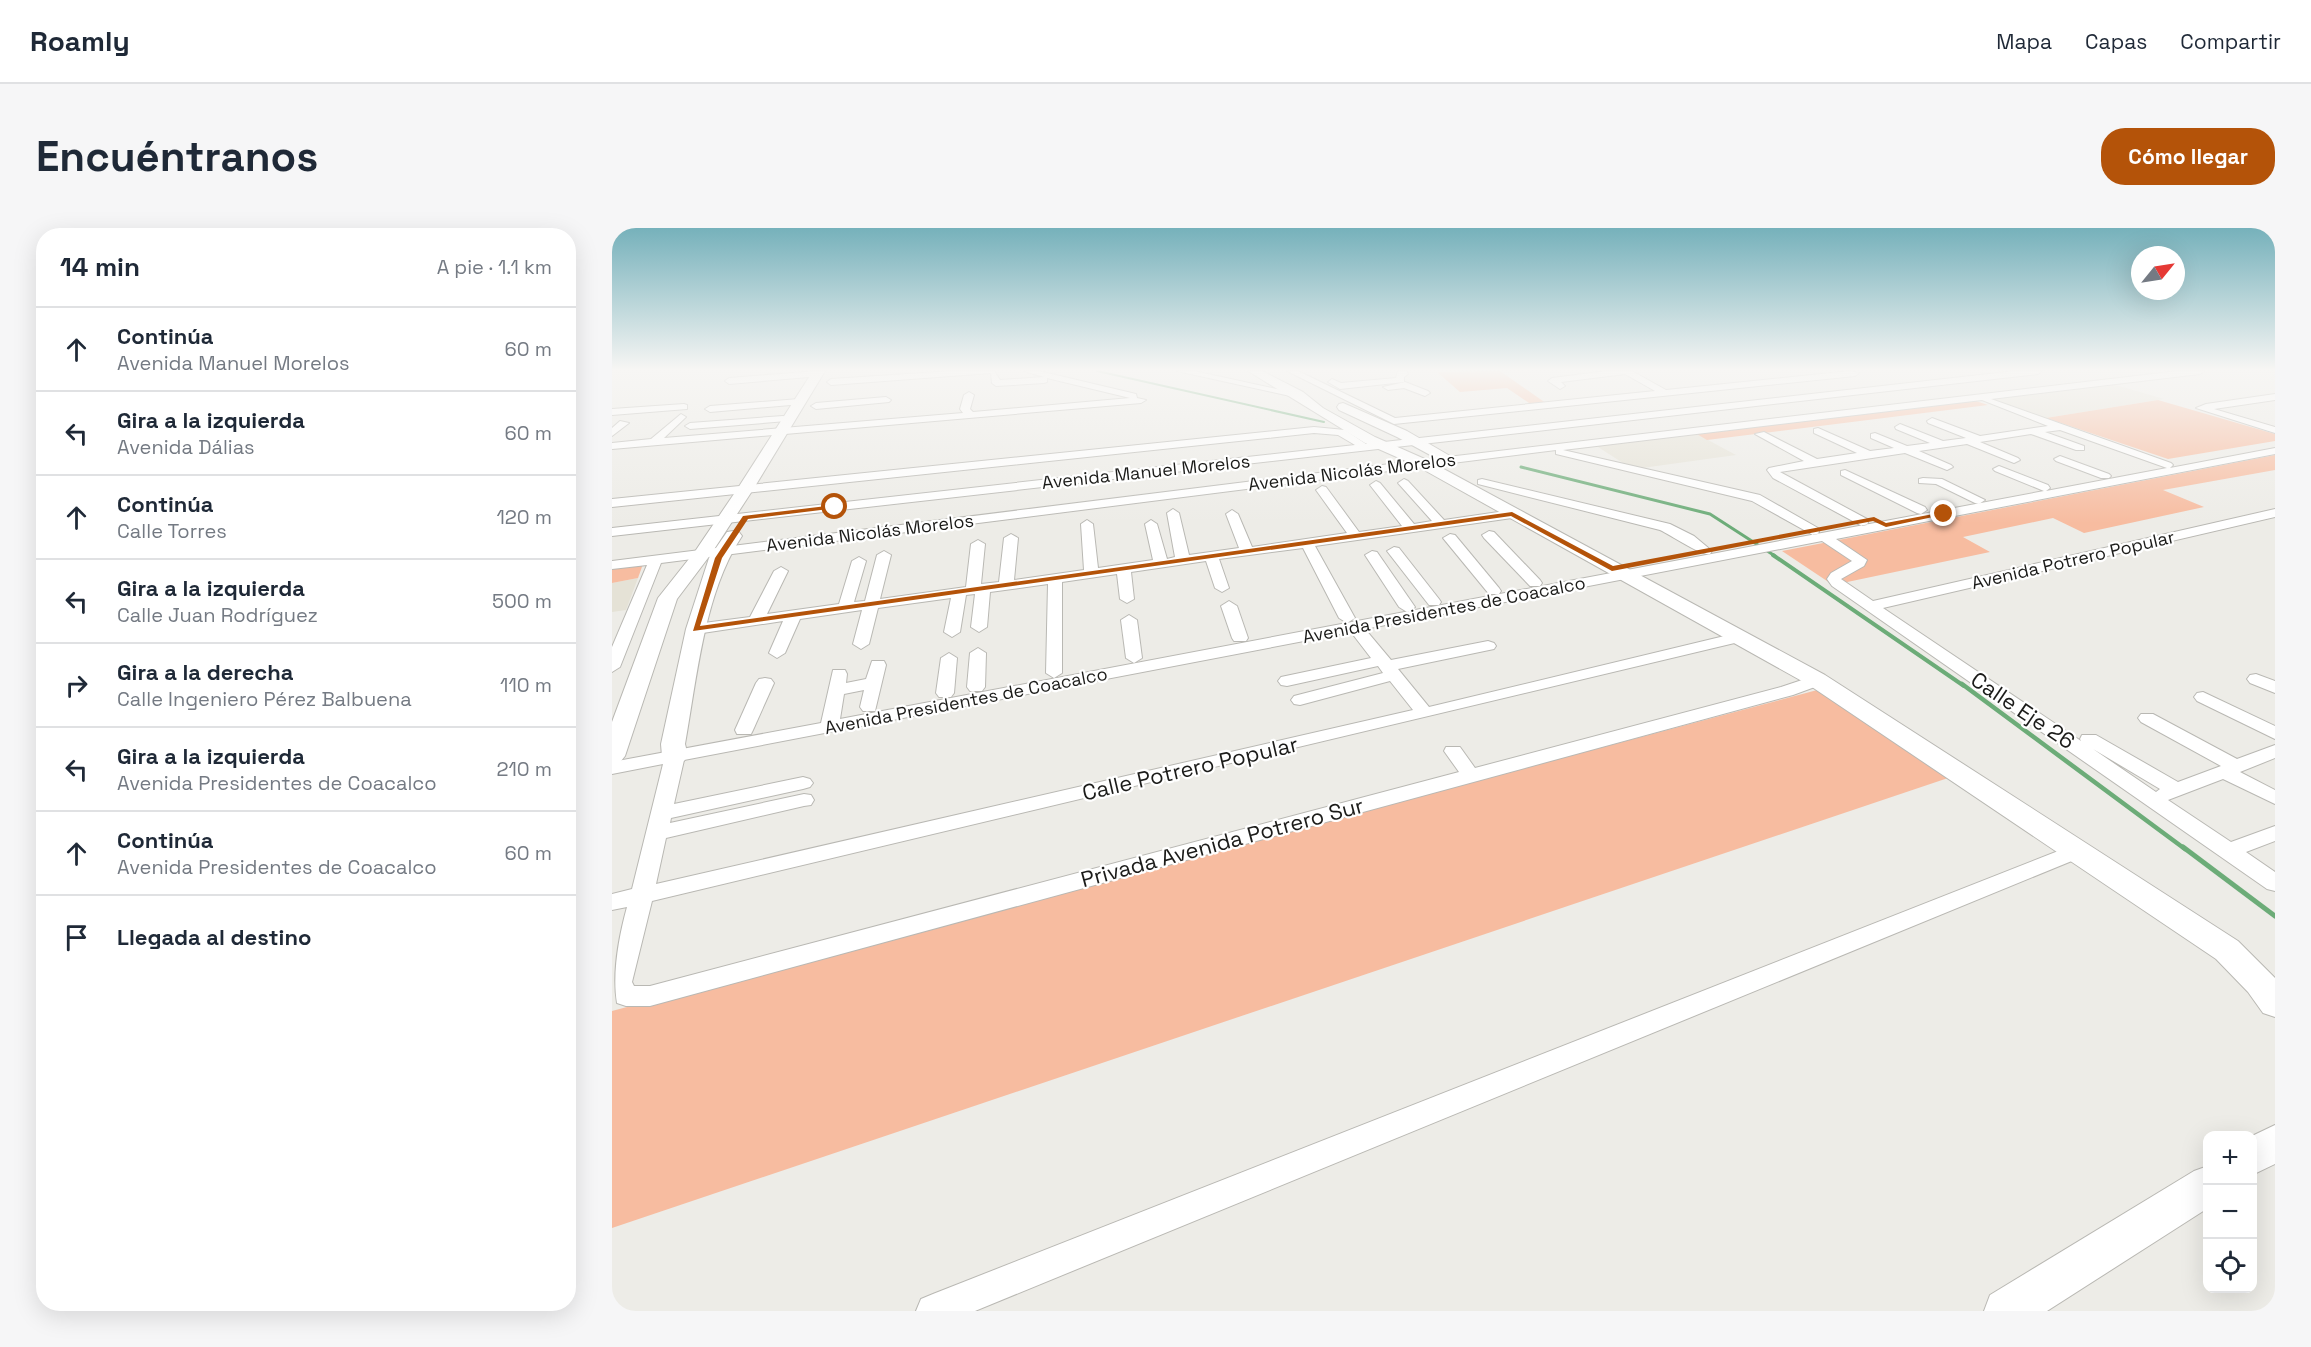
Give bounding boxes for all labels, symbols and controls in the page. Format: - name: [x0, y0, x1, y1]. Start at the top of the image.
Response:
- text: Roamly: [30, 23, 130, 59]
- text: Mapa: [1996, 28, 2052, 55]
- text: Capas: [2085, 28, 2147, 55]
- text: Compartir: [2180, 28, 2281, 55]
- button: Cómo llegar: [2101, 128, 2275, 185]
- text: Encuéntranos: [36, 130, 318, 183]
- north arrow: [2131, 246, 2185, 300]
- text: 14 min: [60, 250, 140, 284]
- text: A pie · 1.1 km: [437, 254, 552, 280]
- text: Continúa: [117, 322, 213, 350]
- icon: ahead: [60, 333, 93, 366]
- text: 60 m: [505, 336, 552, 362]
- text: Avenida Manuel Morelos: [117, 350, 350, 376]
- text: Gira a la izquierda: [117, 406, 305, 434]
- icon: left: [60, 417, 93, 450]
- text: 60 m: [505, 420, 552, 446]
- text: Avenida Dálias: [117, 434, 255, 460]
- street label: Avenida Nicolás Morelos: [1247, 447, 1457, 496]
- street label: Avenida Manuel Morelos: [1041, 449, 1251, 494]
- text: Continúa: [117, 490, 213, 518]
- route start: [821, 493, 847, 519]
- route end: [1930, 500, 1956, 526]
- icon: ahead: [60, 501, 93, 534]
- text: 120 m: [496, 504, 552, 530]
- street label: Avenida Nicolás Morelos: [765, 508, 975, 557]
- text: Calle Torres: [117, 518, 227, 544]
- street label: Avenida Potrero Popular: [1969, 525, 2177, 594]
- street label: Avenida Presidentes de Coacalco: [1301, 571, 1587, 648]
- text: Gira a la izquierda: [117, 574, 305, 602]
- icon: left: [60, 585, 93, 618]
- text: 500 m: [492, 588, 552, 614]
- text: Calle Juan Rodríguez: [117, 602, 318, 628]
- text: Gira a la derecha: [117, 658, 294, 686]
- street label: Avenida Presidentes de Coacalco: [823, 662, 1109, 739]
- street label: Calle Eje 26: [1966, 665, 2080, 755]
- icon: right: [60, 669, 93, 702]
- text: 110 m: [500, 672, 552, 698]
- text: Calle Ingeniero Pérez Balbuena: [117, 686, 412, 712]
- street label: Calle Potrero Popular: [1079, 730, 1301, 806]
- text: Gira a la izquierda: [117, 742, 305, 770]
- icon: left: [60, 753, 93, 786]
- text: 210 m: [496, 756, 552, 782]
- text: Avenida Presidentes de Coacalco: [117, 770, 437, 796]
- street label: Privada Avenida Potrero Sur: [1078, 791, 1366, 893]
- text: Continúa: [117, 826, 213, 854]
- icon: ahead: [60, 837, 93, 870]
- text: 60 m: [505, 840, 552, 866]
- text: Avenida Presidentes de Coacalco: [117, 854, 437, 880]
- icon: arrive: [60, 921, 93, 954]
- text: Llegada al destino: [117, 923, 311, 951]
- map controls: [2203, 1131, 2257, 1293]
- button: +: [2203, 1131, 2257, 1185]
- button: −: [2203, 1185, 2257, 1239]
- button: locate: [2203, 1239, 2257, 1293]

